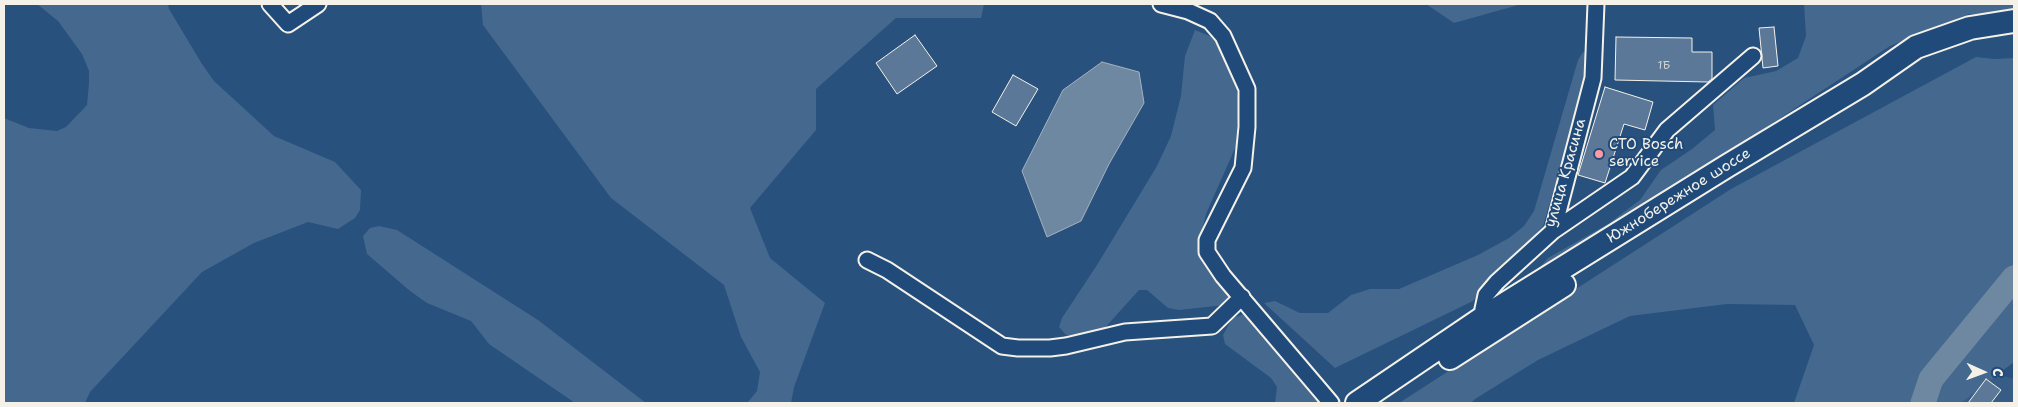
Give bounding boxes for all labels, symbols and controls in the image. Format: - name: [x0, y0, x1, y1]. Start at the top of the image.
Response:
- house number: 1Б: [1658, 59, 1670, 73]
- street label: улица Красина: [1542, 117, 1590, 229]
- place label: СТО Bosch service: [1609, 136, 1683, 171]
- street label: Южнобережное шоссе: [1604, 144, 1754, 248]
- marker: СТО Bosch service: [1593, 148, 1605, 160]
- north arrow: [1958, 347, 2008, 397]
- text: С: [1989, 368, 2007, 377]

